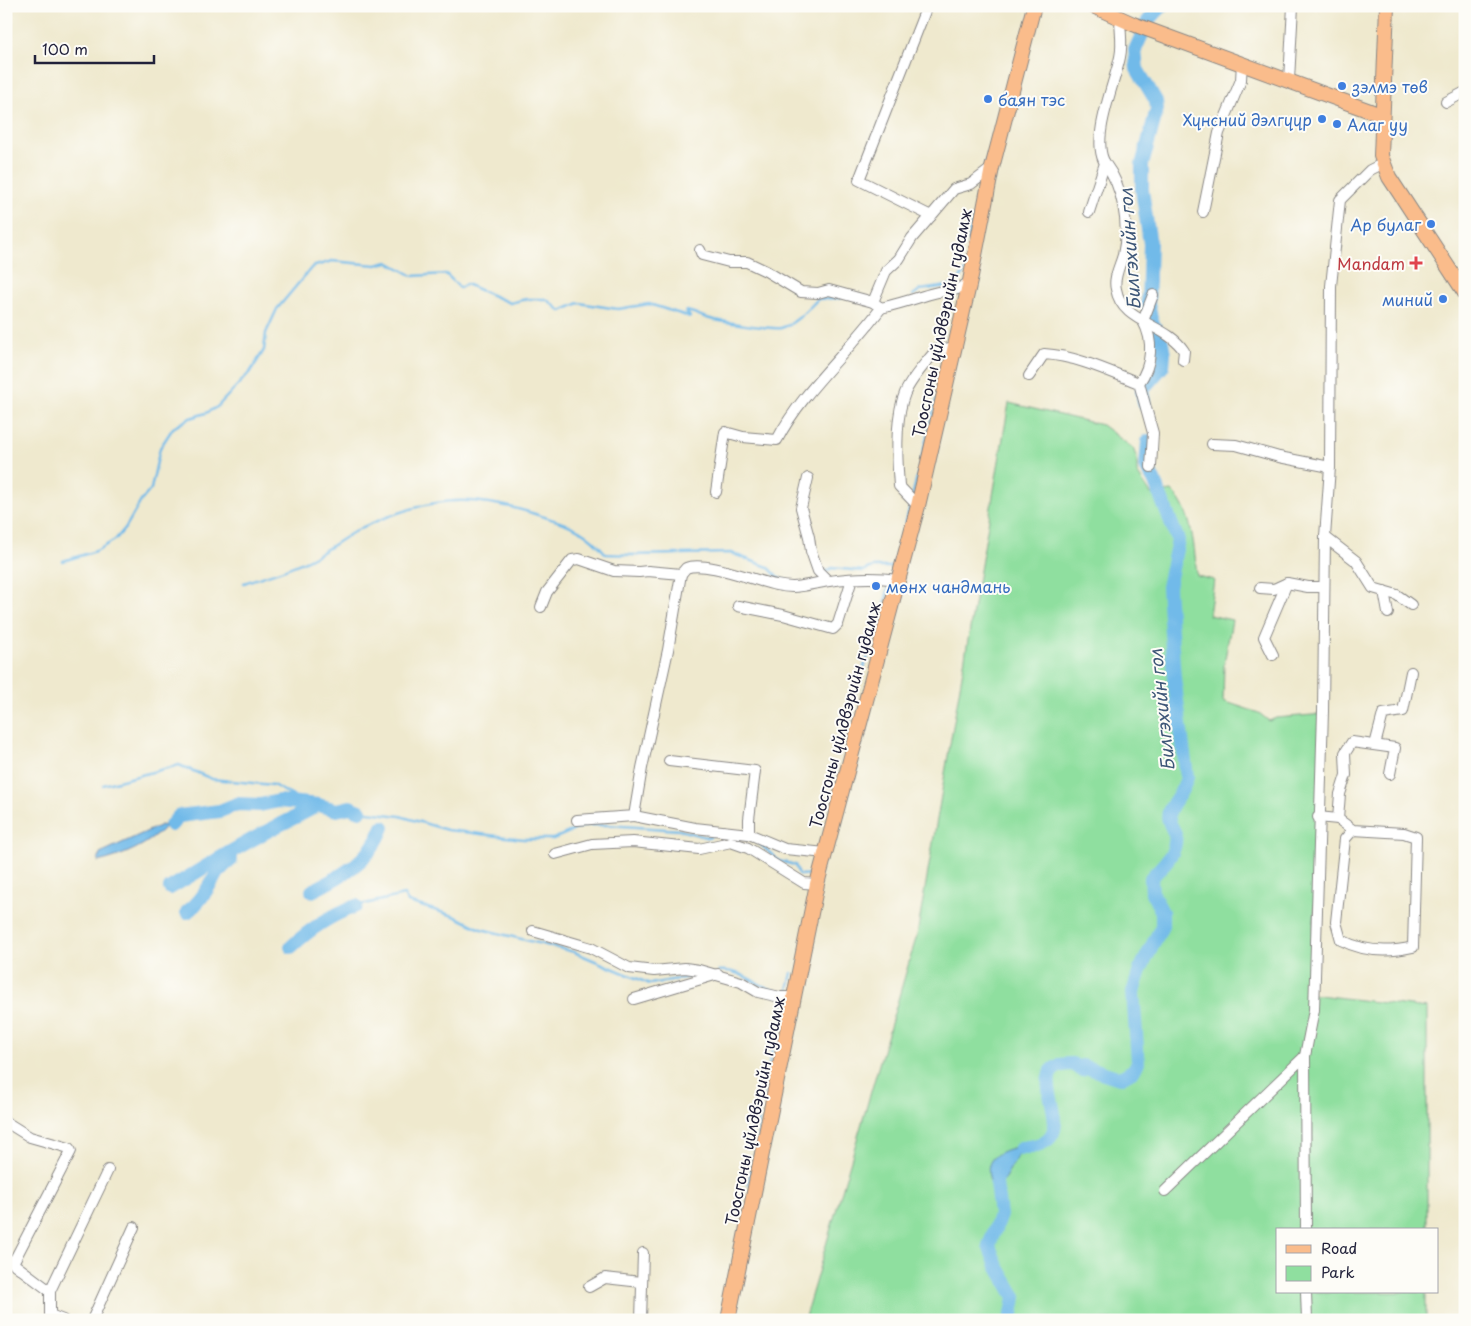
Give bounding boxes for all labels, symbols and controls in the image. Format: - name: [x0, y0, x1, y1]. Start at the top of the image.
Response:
- scale bar: [35, 32, 154, 64]
- text: 100 m: [42, 37, 88, 60]
- place label: зэлмэ төв: [1351, 74, 1428, 98]
- marker: зэлмэ төв: [1336, 80, 1348, 92]
- place label: баян тэс: [998, 87, 1065, 111]
- marker: баян тэс: [982, 93, 994, 105]
- place label: Хүнсний дэлгүүр: [1183, 107, 1312, 131]
- place label: Алаг уу: [1347, 112, 1408, 136]
- marker: Хүнсний дэлгүүр: [1316, 113, 1328, 125]
- marker: Алаг уу: [1331, 118, 1343, 130]
- water label: Билгэхийн гол: [1111, 187, 1147, 311]
- street label: Тоосгоны үйлдвэрийн гудамж: [905, 206, 977, 440]
- place label: Ар булаг: [1350, 212, 1422, 236]
- marker: Ар булаг: [1425, 218, 1437, 230]
- place label: Mandam: [1337, 251, 1405, 275]
- marker: Mandam: [1409, 256, 1423, 270]
- place label: миний: [1382, 287, 1433, 311]
- marker: миний: [1437, 293, 1449, 305]
- place label: мөнх чандмань: [886, 574, 1010, 598]
- marker: мөнх чандмань: [870, 580, 882, 592]
- street label: Тоосгоны үйлдвэрийн гудамж: [802, 599, 886, 831]
- water label: Билгэхийн гол: [1141, 648, 1181, 772]
- street label: Тоосгоны үйлдвэрийн гудамж: [718, 994, 790, 1228]
- legend: [1276, 1228, 1438, 1294]
- text: Road: [1321, 1236, 1357, 1259]
- text: Park: [1321, 1260, 1355, 1283]

